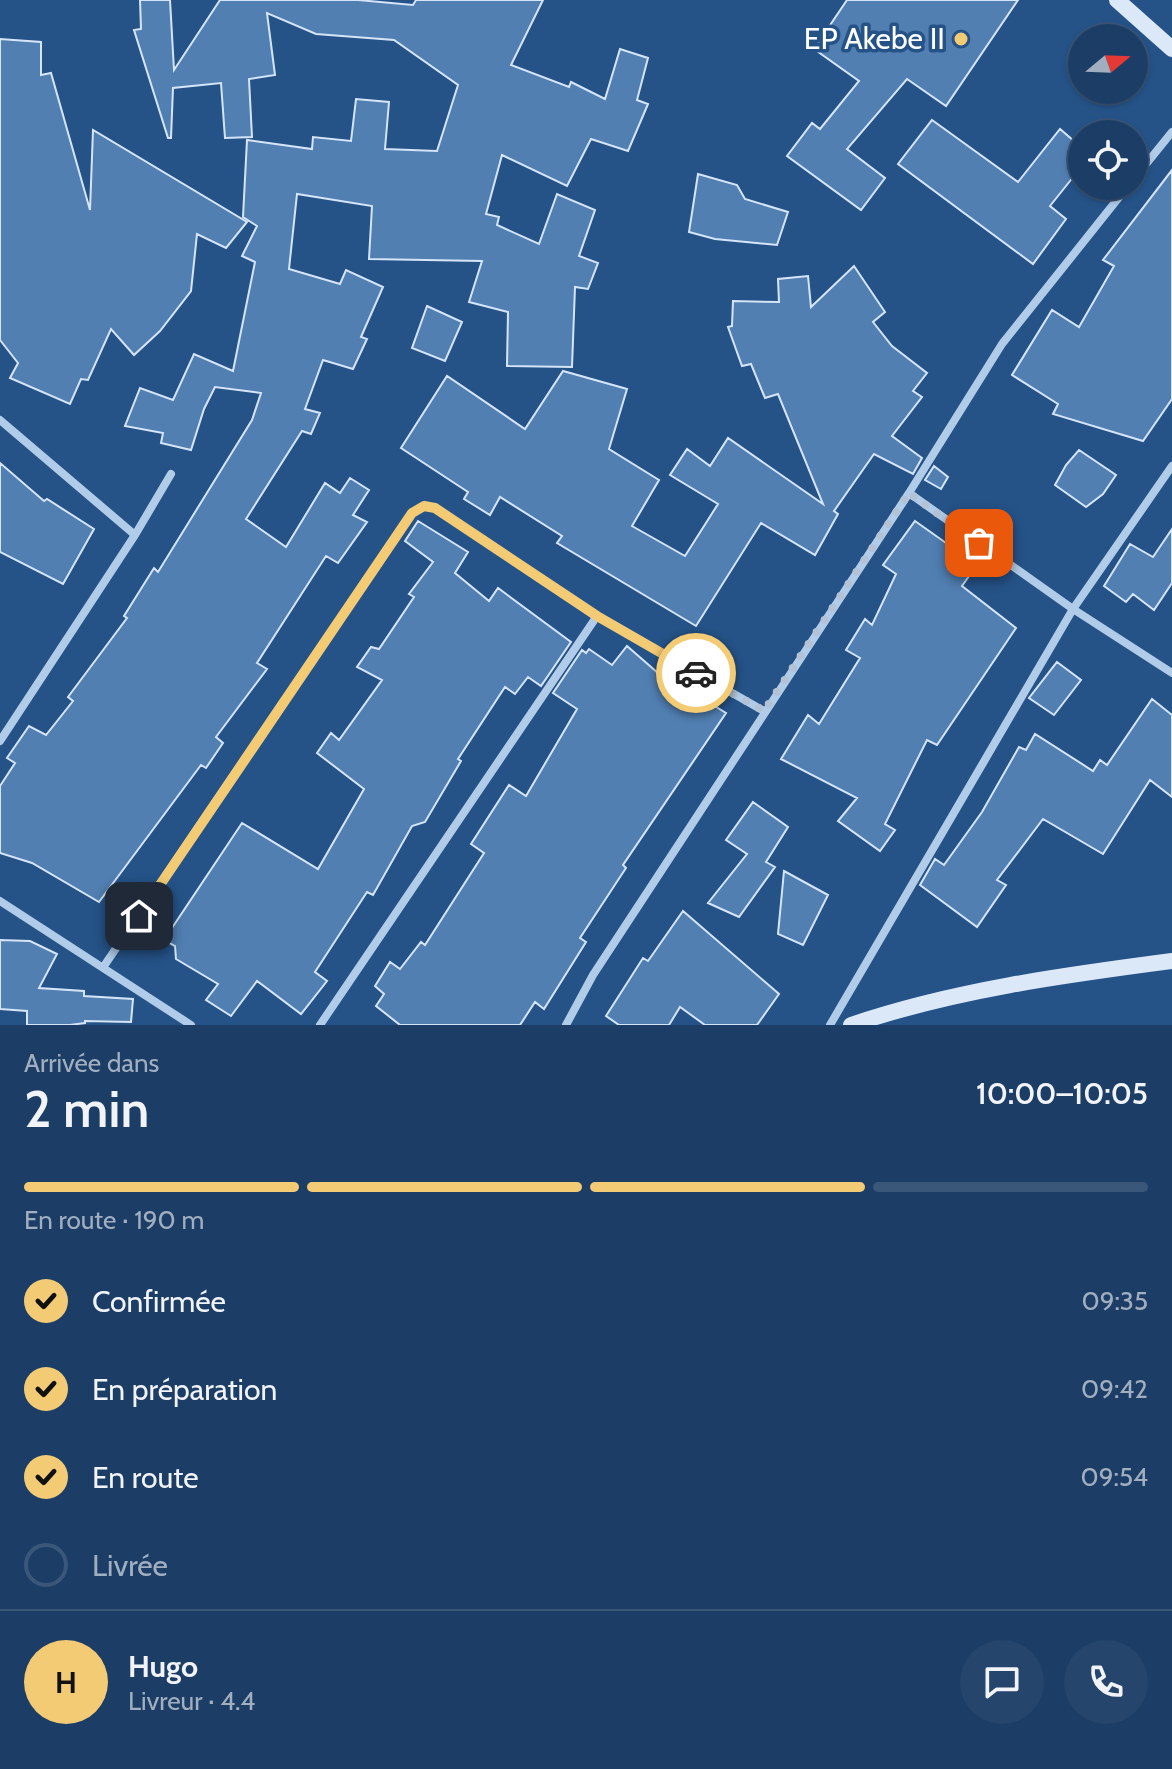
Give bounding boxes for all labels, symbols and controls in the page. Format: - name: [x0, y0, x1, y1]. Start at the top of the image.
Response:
- place label: EP Akebe II: [804, 20, 945, 57]
- north arrow: [1068, 24, 1148, 104]
- map controls: [1068, 24, 1148, 200]
- marker: EP Akebe II: [952, 30, 970, 48]
- button: locate: [1068, 120, 1148, 200]
- pin: [945, 509, 1013, 577]
- icon: bag: [957, 521, 1001, 565]
- courier: [656, 633, 736, 713]
- icon: car: [674, 651, 718, 695]
- pin: [105, 882, 173, 950]
- icon: home: [117, 894, 161, 938]
- text: Arrivée dans: [24, 1047, 159, 1079]
- text: 10:00–10:05: [976, 1075, 1148, 1112]
- text: 2 min: [24, 1077, 149, 1140]
- text: En route · 190 m: [24, 1204, 204, 1236]
- icon: check: [24, 1279, 68, 1323]
- text: Confirmée: [92, 1283, 226, 1320]
- text: 09:35: [1082, 1285, 1148, 1317]
- icon: check: [24, 1367, 68, 1411]
- text: En préparation: [92, 1371, 277, 1408]
- text: 09:42: [1081, 1373, 1148, 1405]
- icon: check: [24, 1455, 68, 1499]
- text: En route: [92, 1459, 199, 1496]
- text: 09:54: [1081, 1461, 1148, 1493]
- text: Livrée: [92, 1547, 168, 1584]
- button: chat: [960, 1640, 1044, 1724]
- button: phone: [1064, 1640, 1148, 1724]
- text: Hugo: [128, 1648, 198, 1685]
- text: H: [55, 1664, 77, 1701]
- text: Livreur · 4.4: [128, 1685, 255, 1717]

